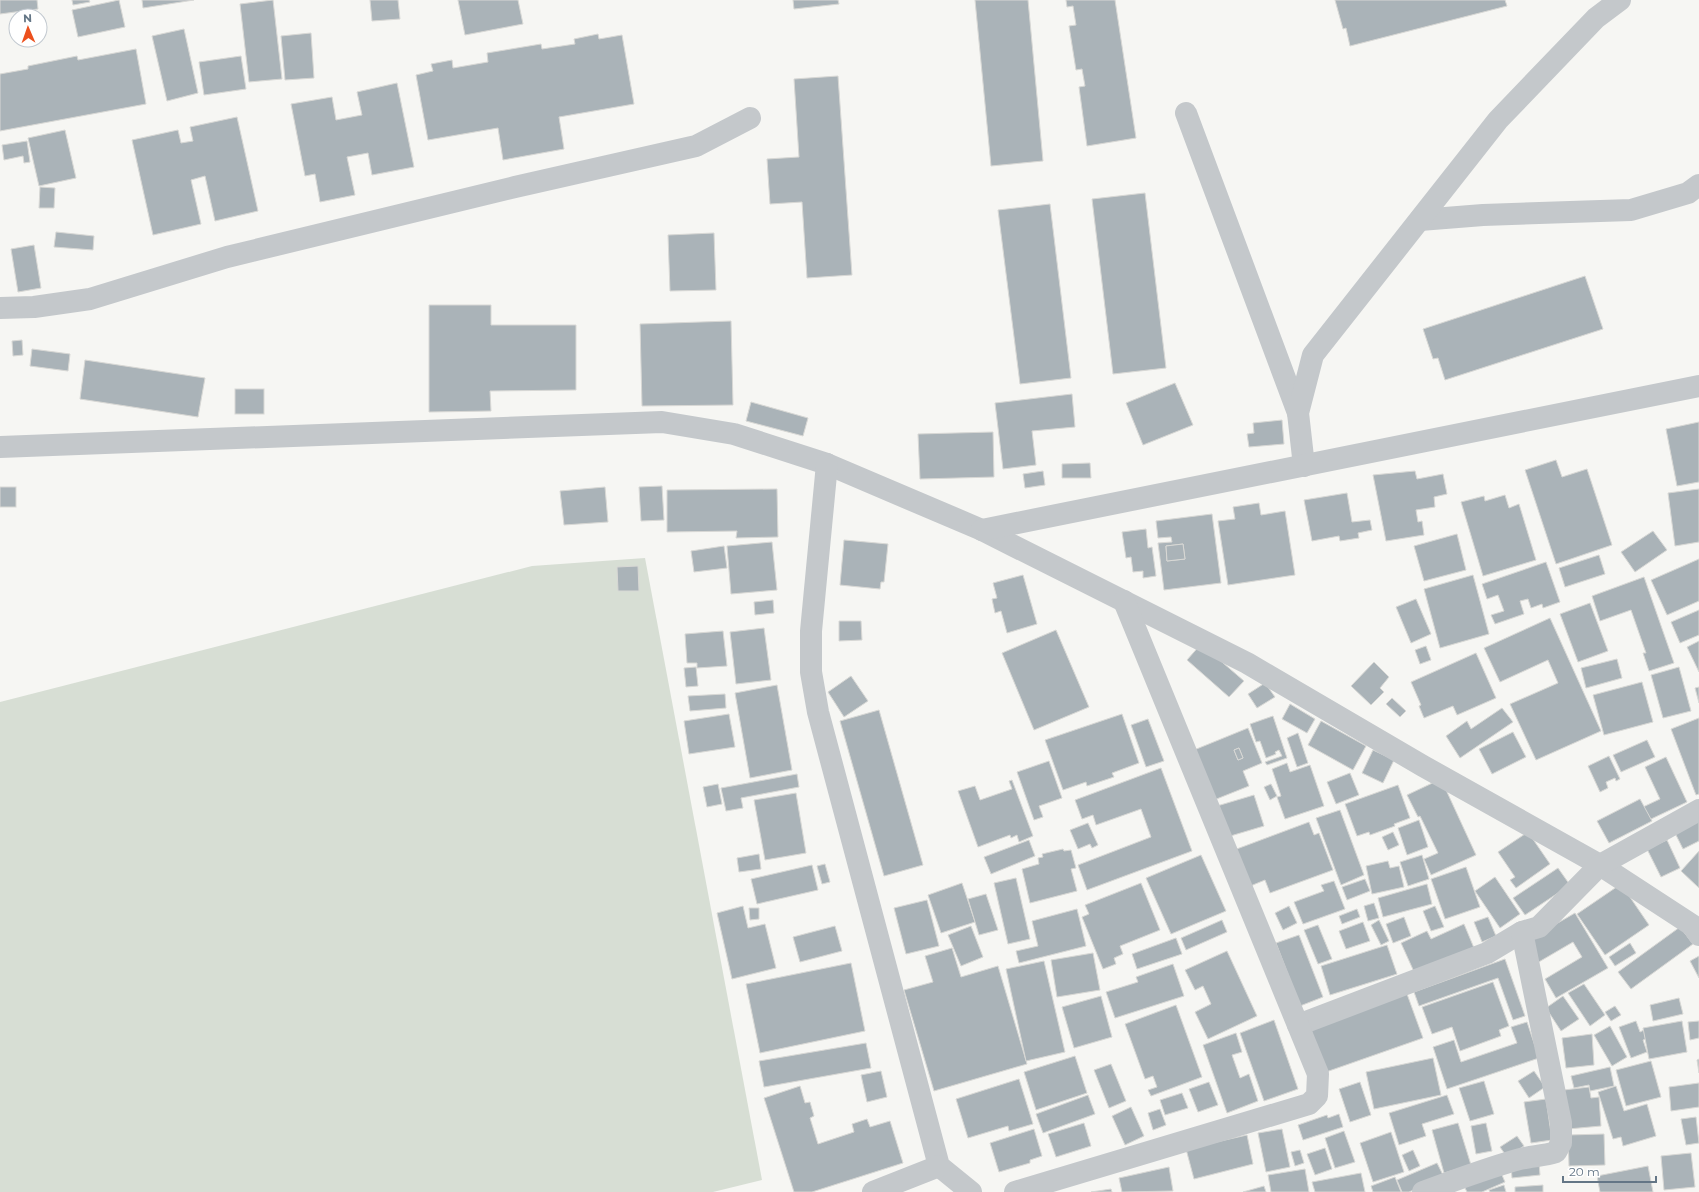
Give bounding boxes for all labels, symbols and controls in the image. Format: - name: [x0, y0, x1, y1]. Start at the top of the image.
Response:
- north arrow: [8, 8, 48, 48]
- text: N: [23, 11, 32, 25]
- scale bar: [1563, 1158, 1656, 1184]
- text: 20 m: [1569, 1164, 1600, 1179]

